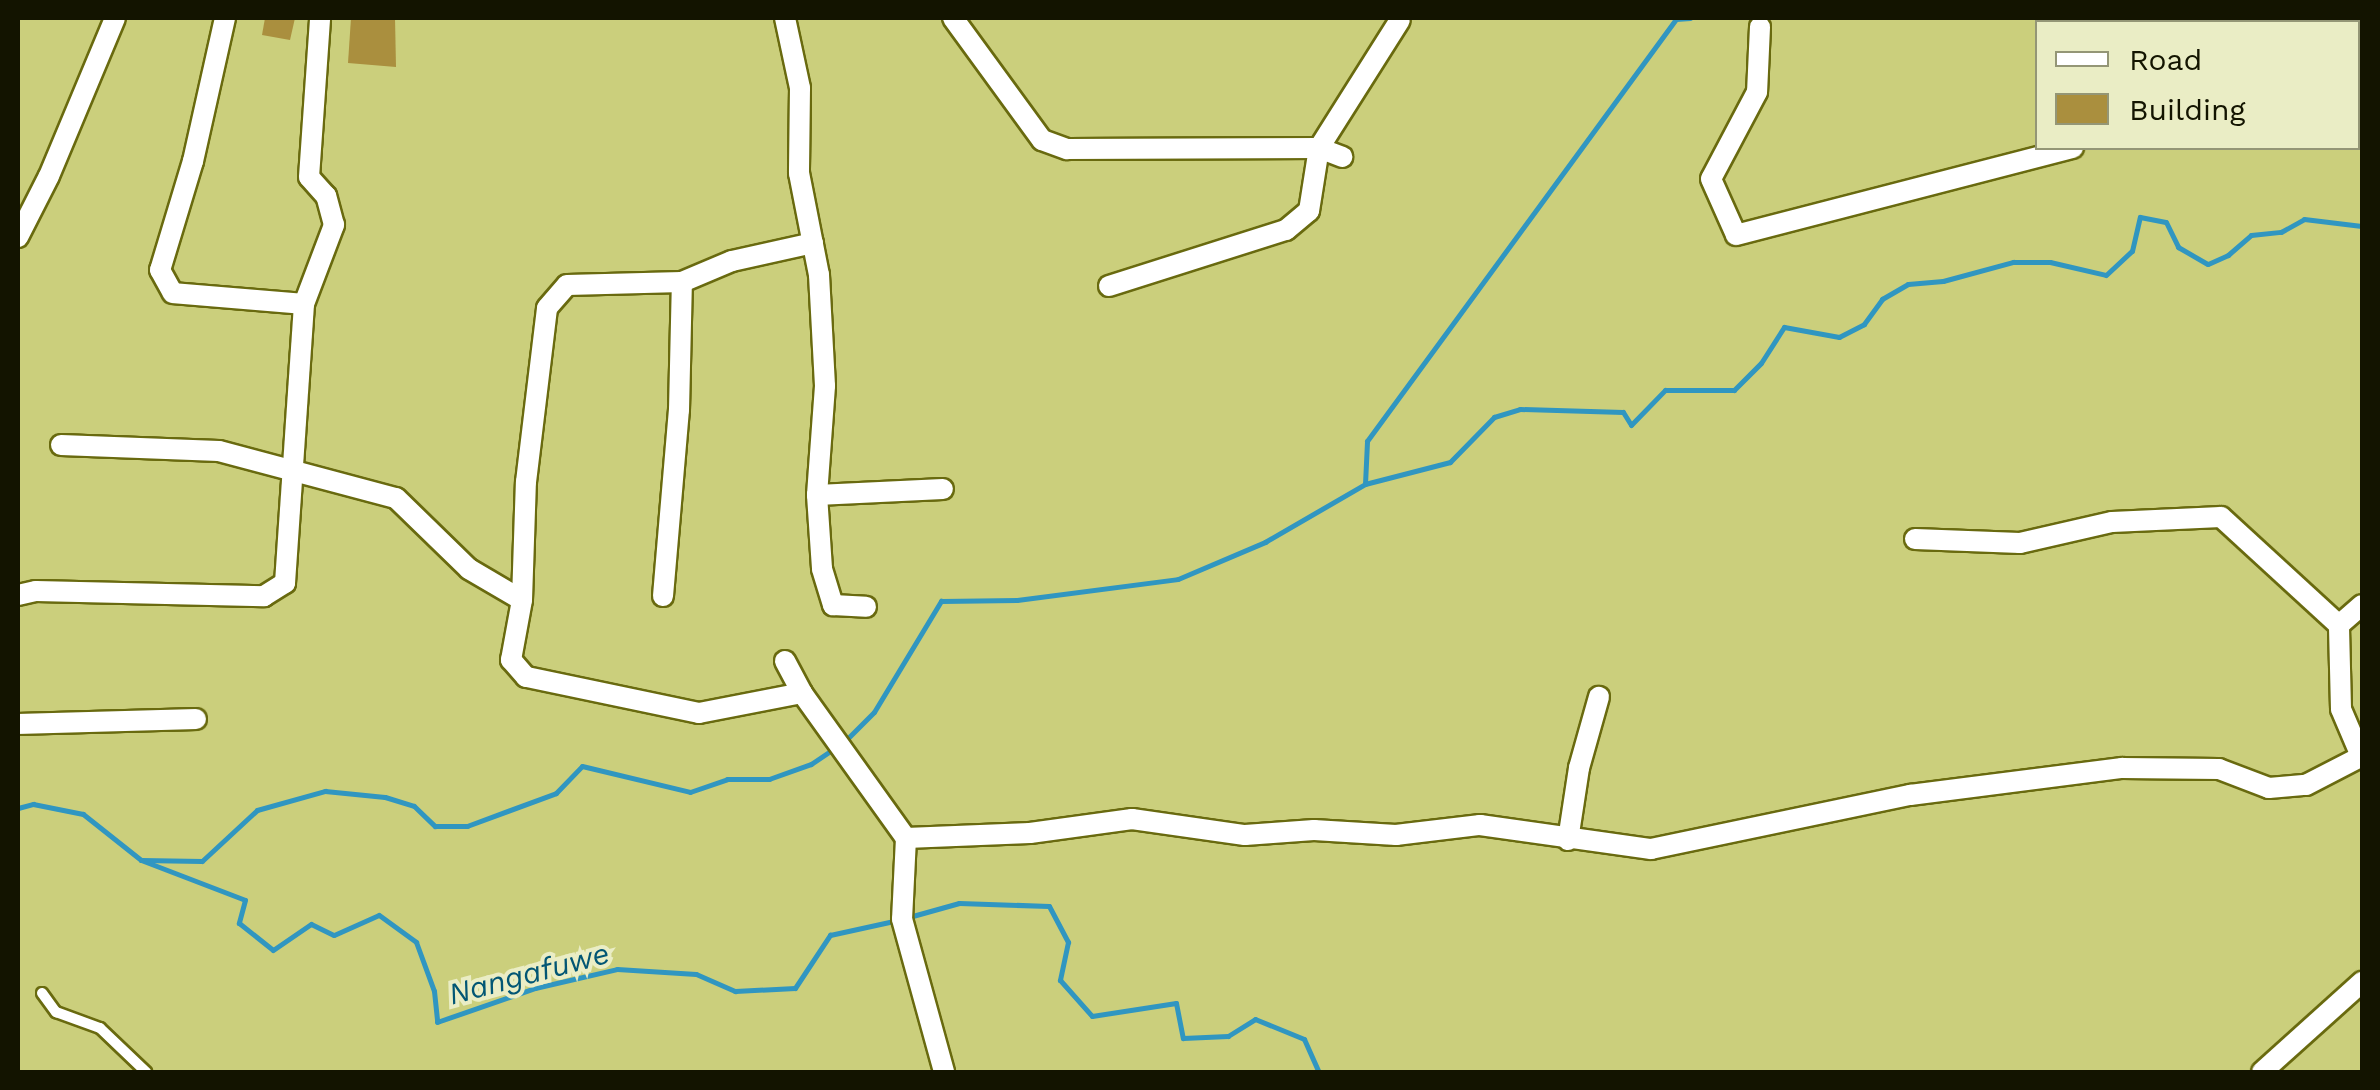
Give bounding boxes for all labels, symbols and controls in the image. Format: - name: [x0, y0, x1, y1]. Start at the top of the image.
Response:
- legend: [2035, 20, 2360, 150]
- text: Road: [2129, 42, 2202, 77]
- text: Building: [2129, 92, 2246, 127]
- water label: Nangafuwe: [444, 935, 614, 1013]

